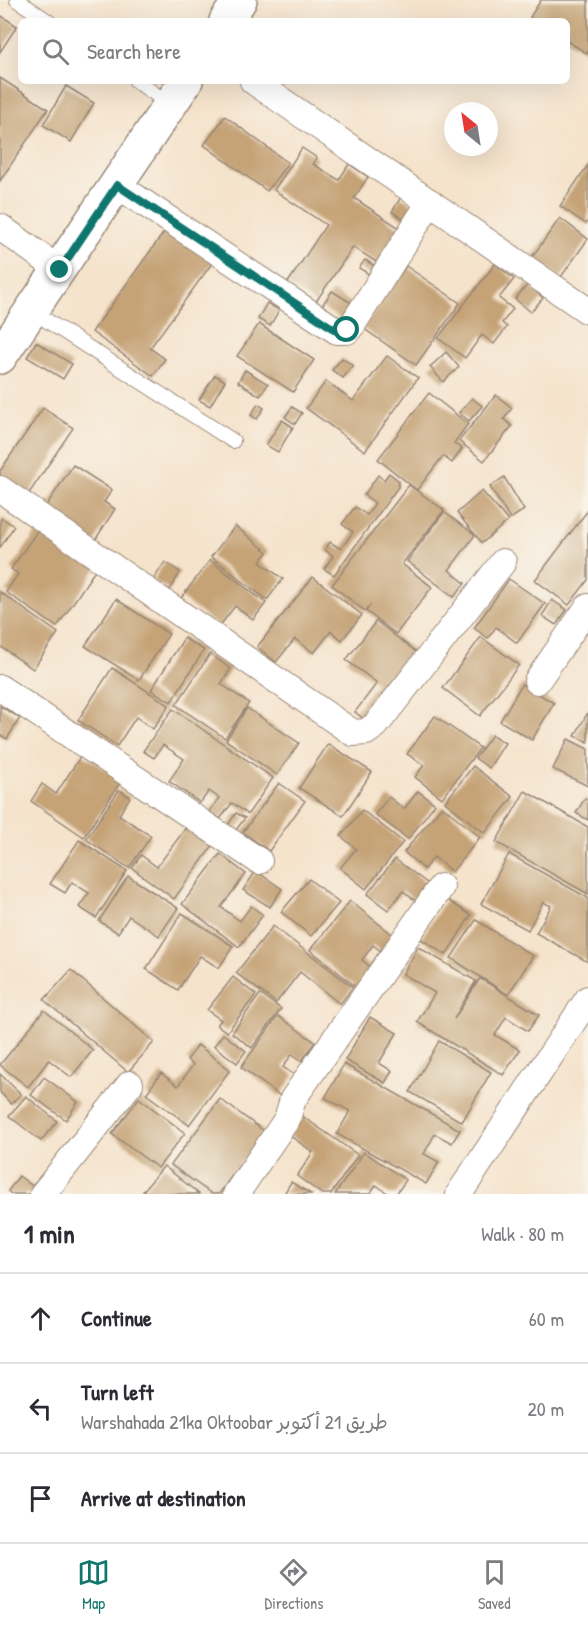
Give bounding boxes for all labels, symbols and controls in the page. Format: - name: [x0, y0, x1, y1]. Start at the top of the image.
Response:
- search box: [18, 18, 570, 84]
- icon: search: [39, 35, 72, 68]
- text: Search here: [87, 36, 181, 66]
- north arrow: [444, 102, 498, 156]
- route end: [46, 256, 72, 282]
- route start: [333, 316, 359, 342]
- text: 1 min: [24, 1216, 75, 1251]
- text: Walk · 80 m: [481, 1220, 564, 1247]
- icon: ahead: [24, 1302, 57, 1335]
- text: Continue: [81, 1303, 152, 1333]
- text: 60 m: [529, 1305, 564, 1332]
- text: Turn left: [81, 1377, 154, 1407]
- icon: left: [24, 1392, 57, 1425]
- text: 20 m: [527, 1395, 564, 1422]
- text: Warshahada 21ka Oktoobar طريق 21 أكتوبر: [81, 1408, 388, 1435]
- icon: arrive: [24, 1482, 57, 1515]
- text: Arrive at destination: [81, 1483, 246, 1513]
- tab: Map: [77, 1556, 110, 1614]
- tab: Directions: [265, 1556, 323, 1614]
- tab: Saved: [478, 1556, 511, 1614]

